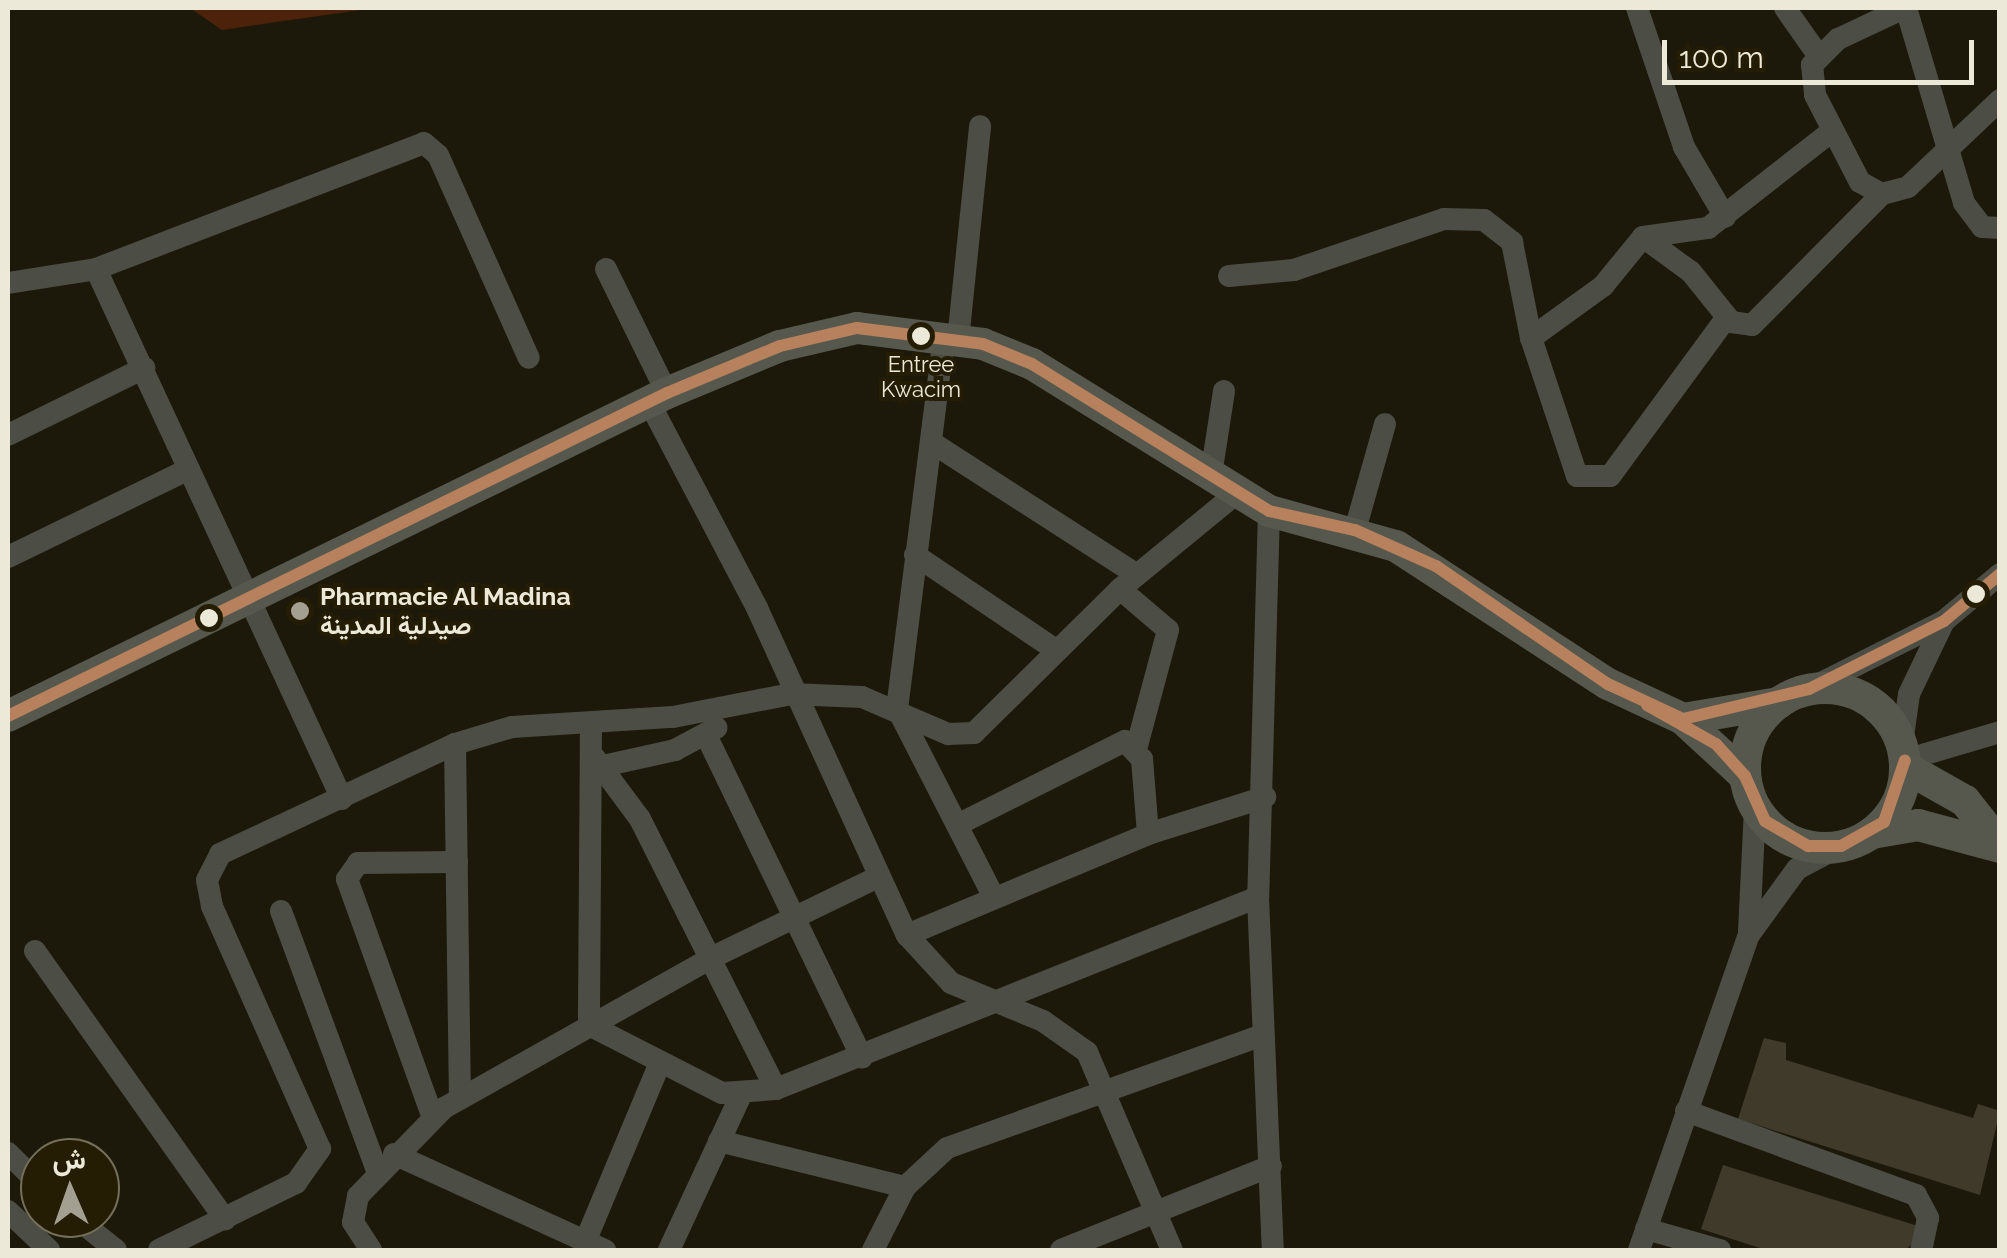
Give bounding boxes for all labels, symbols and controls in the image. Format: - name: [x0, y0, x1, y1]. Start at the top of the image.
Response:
- scale bar: [1667, 20, 1980, 82]
- text: 100 m: [1679, 40, 1764, 75]
- marker: Entree Kwacim: [911, 326, 931, 346]
- place label: Entree Kwacim: [881, 351, 961, 402]
- place label: Pharmacie Al Madina صيدلية المدينة: [320, 582, 572, 641]
- unlabelled marker: [1966, 584, 1986, 604]
- marker: Pharmacie Al Madina صيدلية المدينة: [289, 600, 311, 622]
- unlabelled marker: [199, 608, 219, 628]
- north arrow: [20, 1138, 120, 1238]
- text: ش: [52, 1142, 86, 1177]

